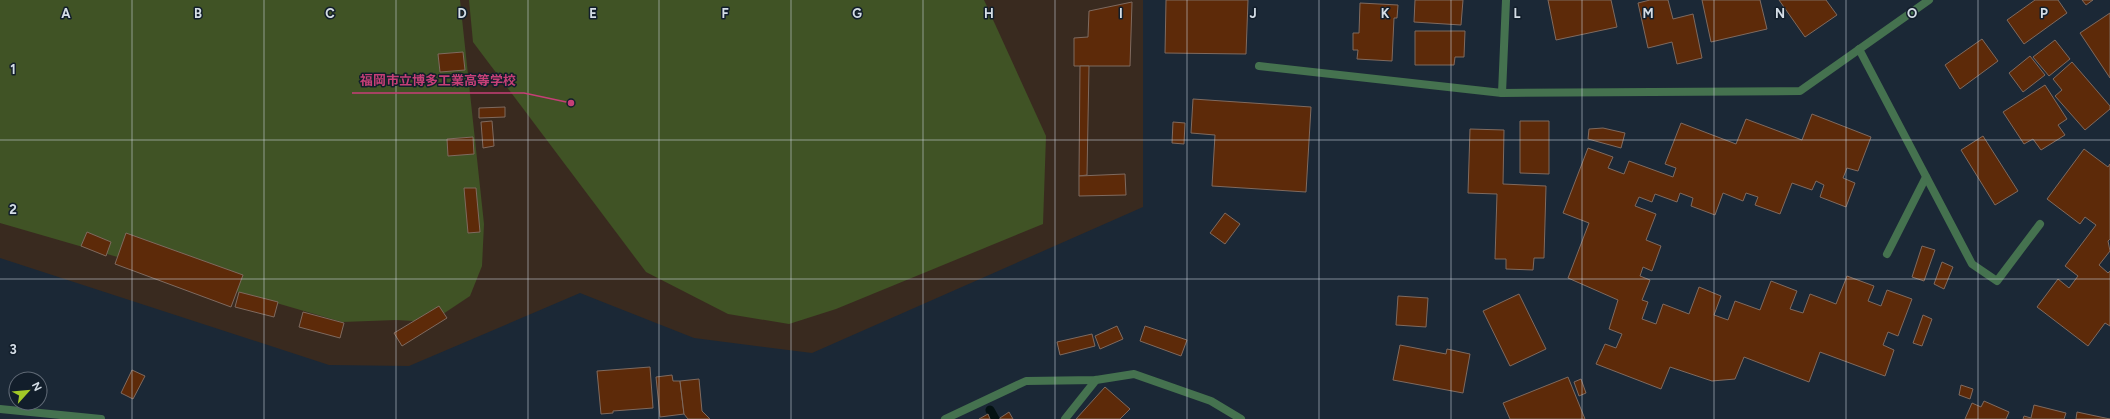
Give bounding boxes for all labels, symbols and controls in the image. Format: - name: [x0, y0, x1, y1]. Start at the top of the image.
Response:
- text: A: [61, 6, 71, 21]
- text: B: [194, 6, 202, 21]
- text: C: [325, 6, 335, 21]
- text: D: [457, 6, 467, 21]
- text: E: [589, 6, 597, 21]
- text: F: [721, 6, 729, 21]
- text: G: [852, 6, 862, 21]
- text: H: [984, 6, 994, 21]
- text: I: [1119, 6, 1123, 21]
- text: J: [1249, 6, 1257, 21]
- text: K: [1381, 6, 1390, 21]
- text: L: [1514, 6, 1521, 21]
- text: M: [1642, 6, 1654, 21]
- text: N: [1775, 6, 1785, 21]
- text: O: [1907, 6, 1917, 21]
- text: P: [2040, 6, 2048, 21]
- text: 1: [10, 62, 16, 77]
- callout: 福岡市立博多工業高等学校: [352, 68, 524, 93]
- text: 福岡市立博多工業高等学校: [360, 73, 516, 88]
- text: 2: [9, 202, 17, 217]
- text: 3: [9, 342, 17, 357]
- north arrow: [8, 371, 48, 411]
- text: N: [29, 380, 44, 393]

